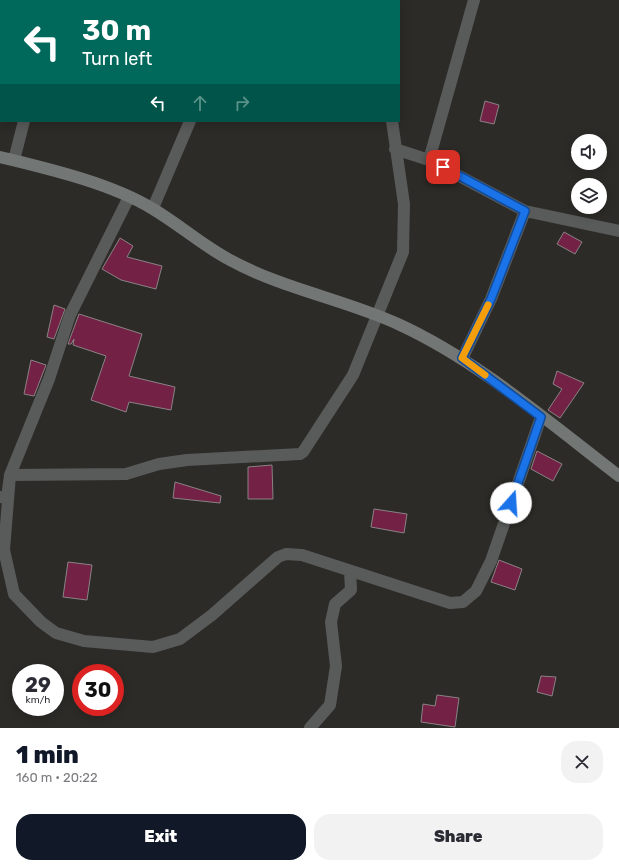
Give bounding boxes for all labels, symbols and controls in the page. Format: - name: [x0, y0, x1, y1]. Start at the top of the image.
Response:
- text: 30 m: [82, 14, 151, 47]
- icon: left: [16, 16, 68, 68]
- text: Turn left: [82, 48, 152, 70]
- icon: left: [147, 92, 169, 114]
- icon: ahead: [189, 92, 211, 114]
- icon: right: [231, 92, 253, 114]
- map controls: [571, 134, 607, 214]
- button: sound: [571, 134, 607, 170]
- pin: [426, 150, 460, 184]
- icon: arrive: [432, 156, 454, 178]
- button: layers: [571, 178, 607, 214]
- position arrow: [490, 482, 532, 524]
- speed limit sign: 30: [72, 664, 124, 716]
- text: 29: [25, 673, 51, 697]
- text: km/h: [26, 694, 50, 706]
- text: 1 min: [16, 741, 79, 769]
- button: close: [561, 741, 603, 783]
- text: 160 m · 20:22: [16, 770, 98, 785]
- button: Exit: [16, 814, 306, 860]
- button: Share: [314, 814, 603, 860]

